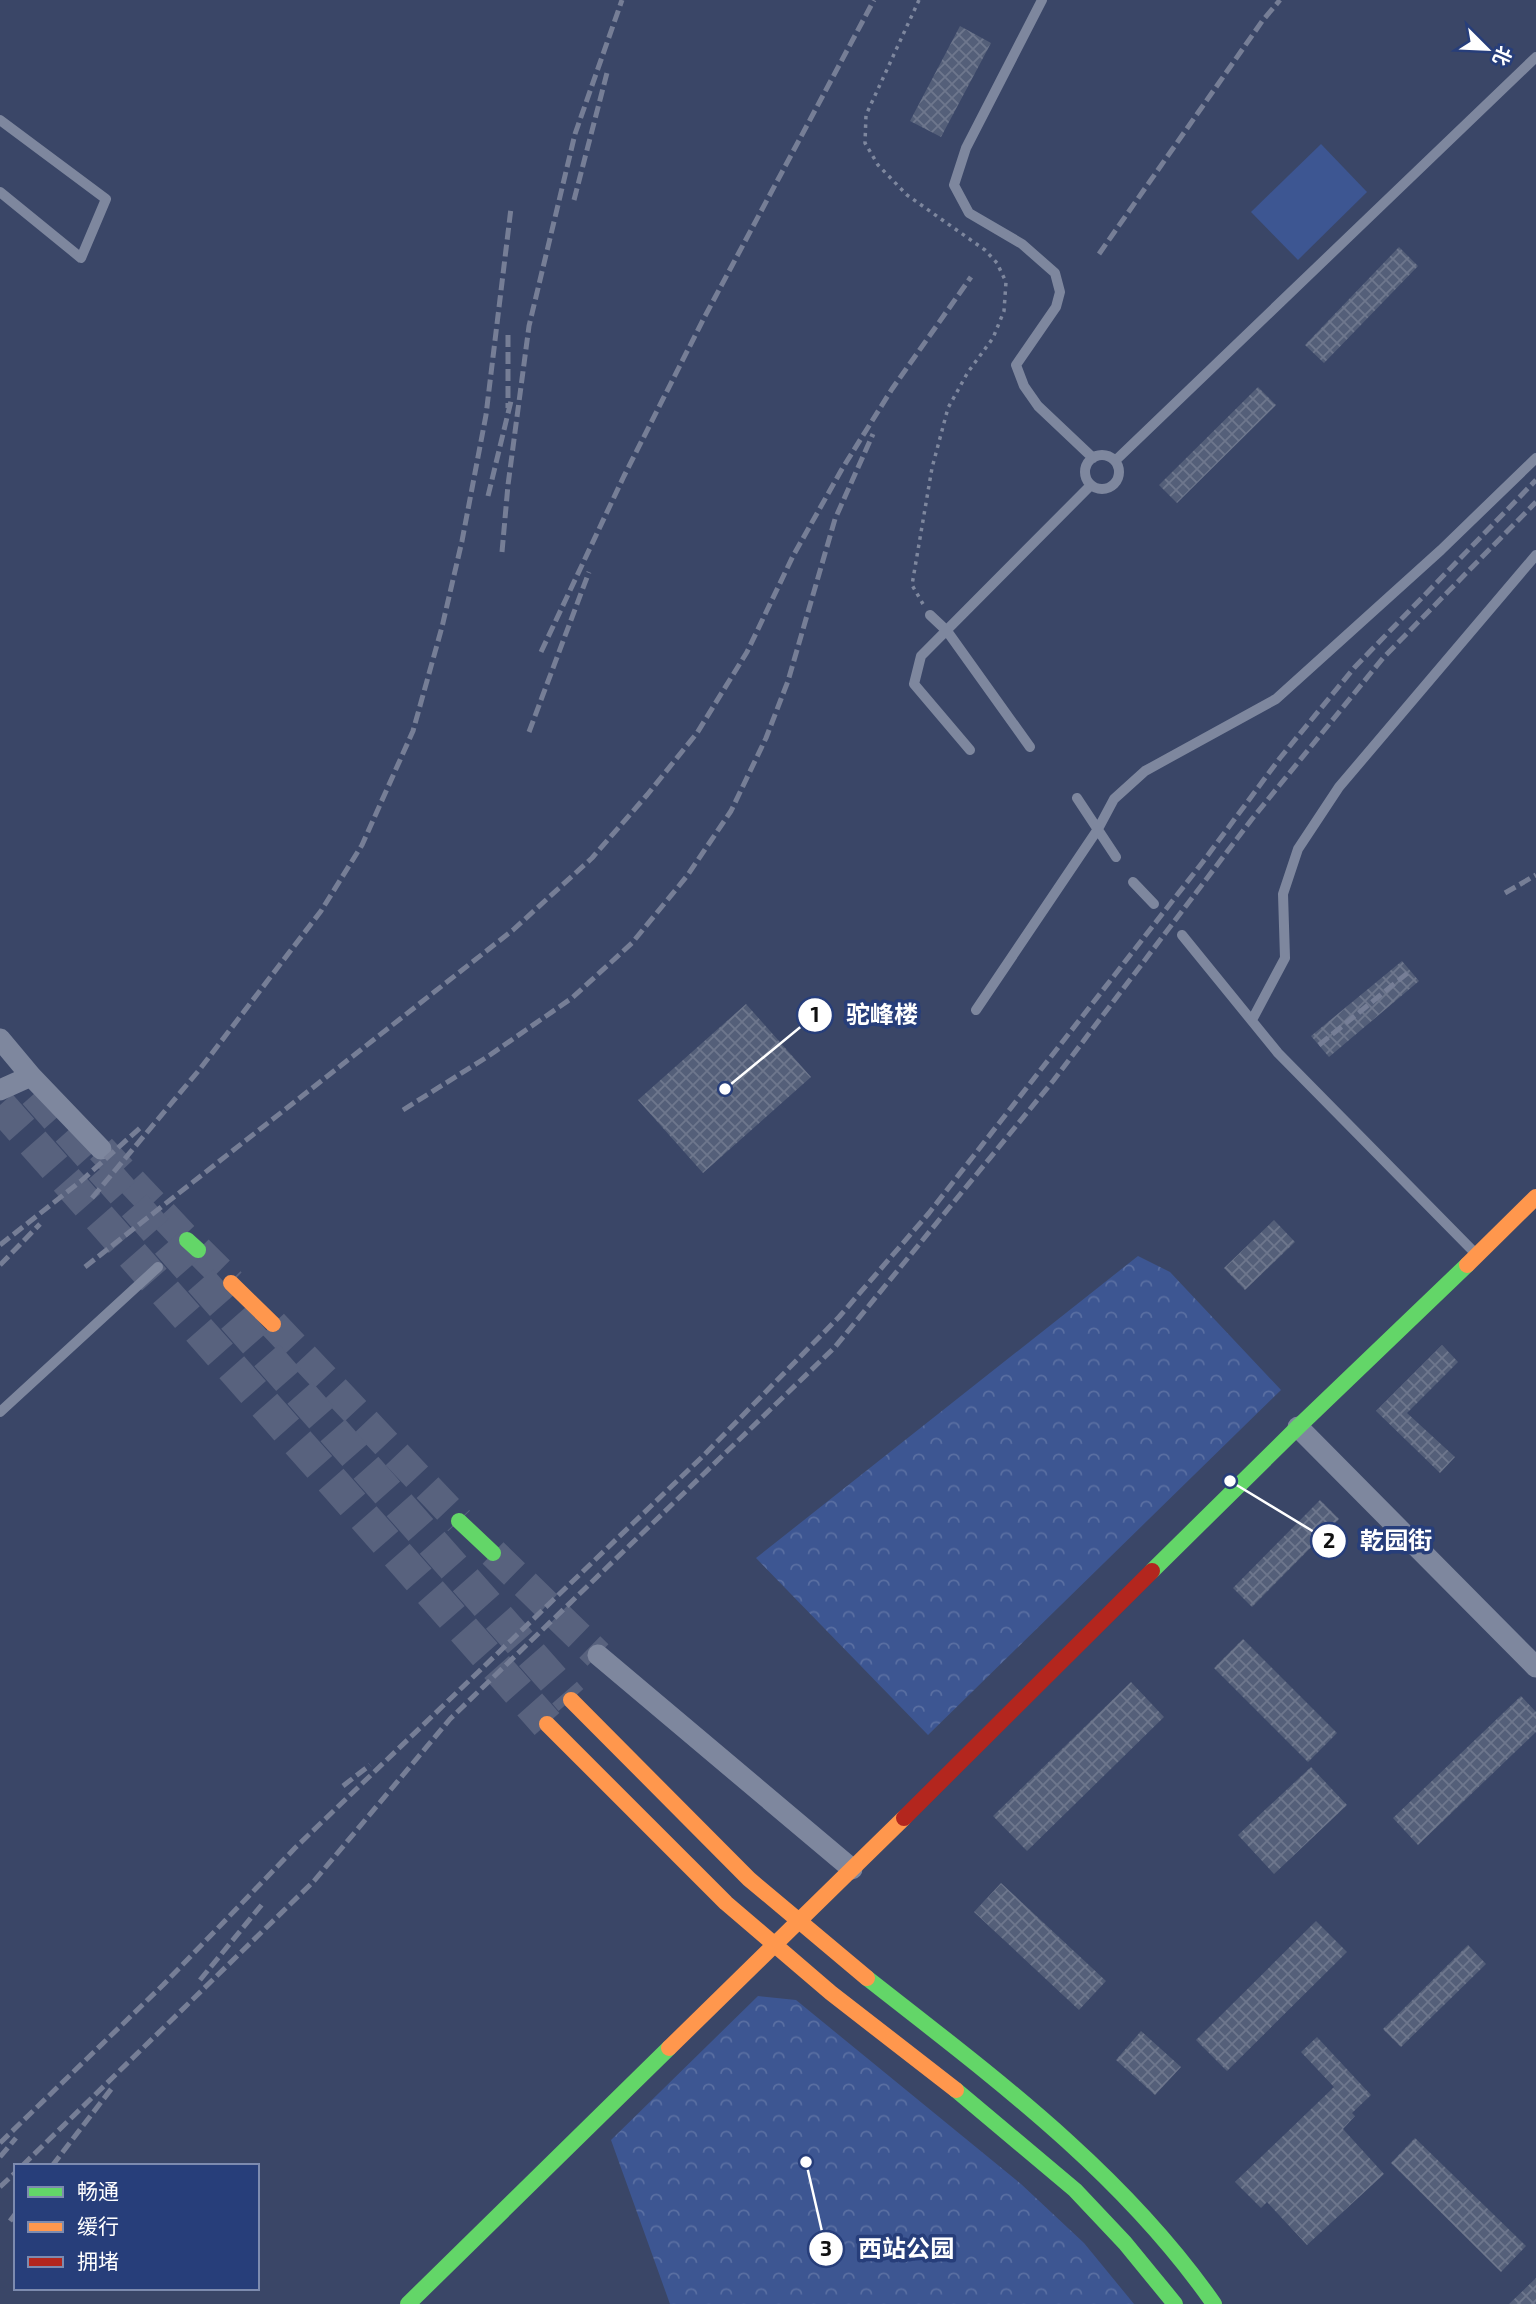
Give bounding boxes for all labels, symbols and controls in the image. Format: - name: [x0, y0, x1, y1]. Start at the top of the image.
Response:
- north arrow: [1452, 14, 1522, 84]
- text: 北: [1489, 43, 1517, 69]
- callout: 驼峰楼: [797, 992, 932, 1037]
- text: 驼峰楼: [846, 999, 918, 1028]
- text: 1: [810, 1001, 820, 1026]
- callout: 乾园街: [1311, 1519, 1446, 1564]
- text: 乾园街: [1360, 1525, 1432, 1554]
- text: 2: [1323, 1527, 1335, 1552]
- legend: [14, 2164, 259, 2290]
- text: 畅通: [77, 2178, 119, 2203]
- text: 缓行: [77, 2213, 119, 2238]
- callout: 西站公园: [809, 2226, 968, 2271]
- text: 西站公园: [858, 2233, 954, 2262]
- text: 3: [820, 2235, 832, 2260]
- text: 拥堵: [77, 2248, 119, 2273]

